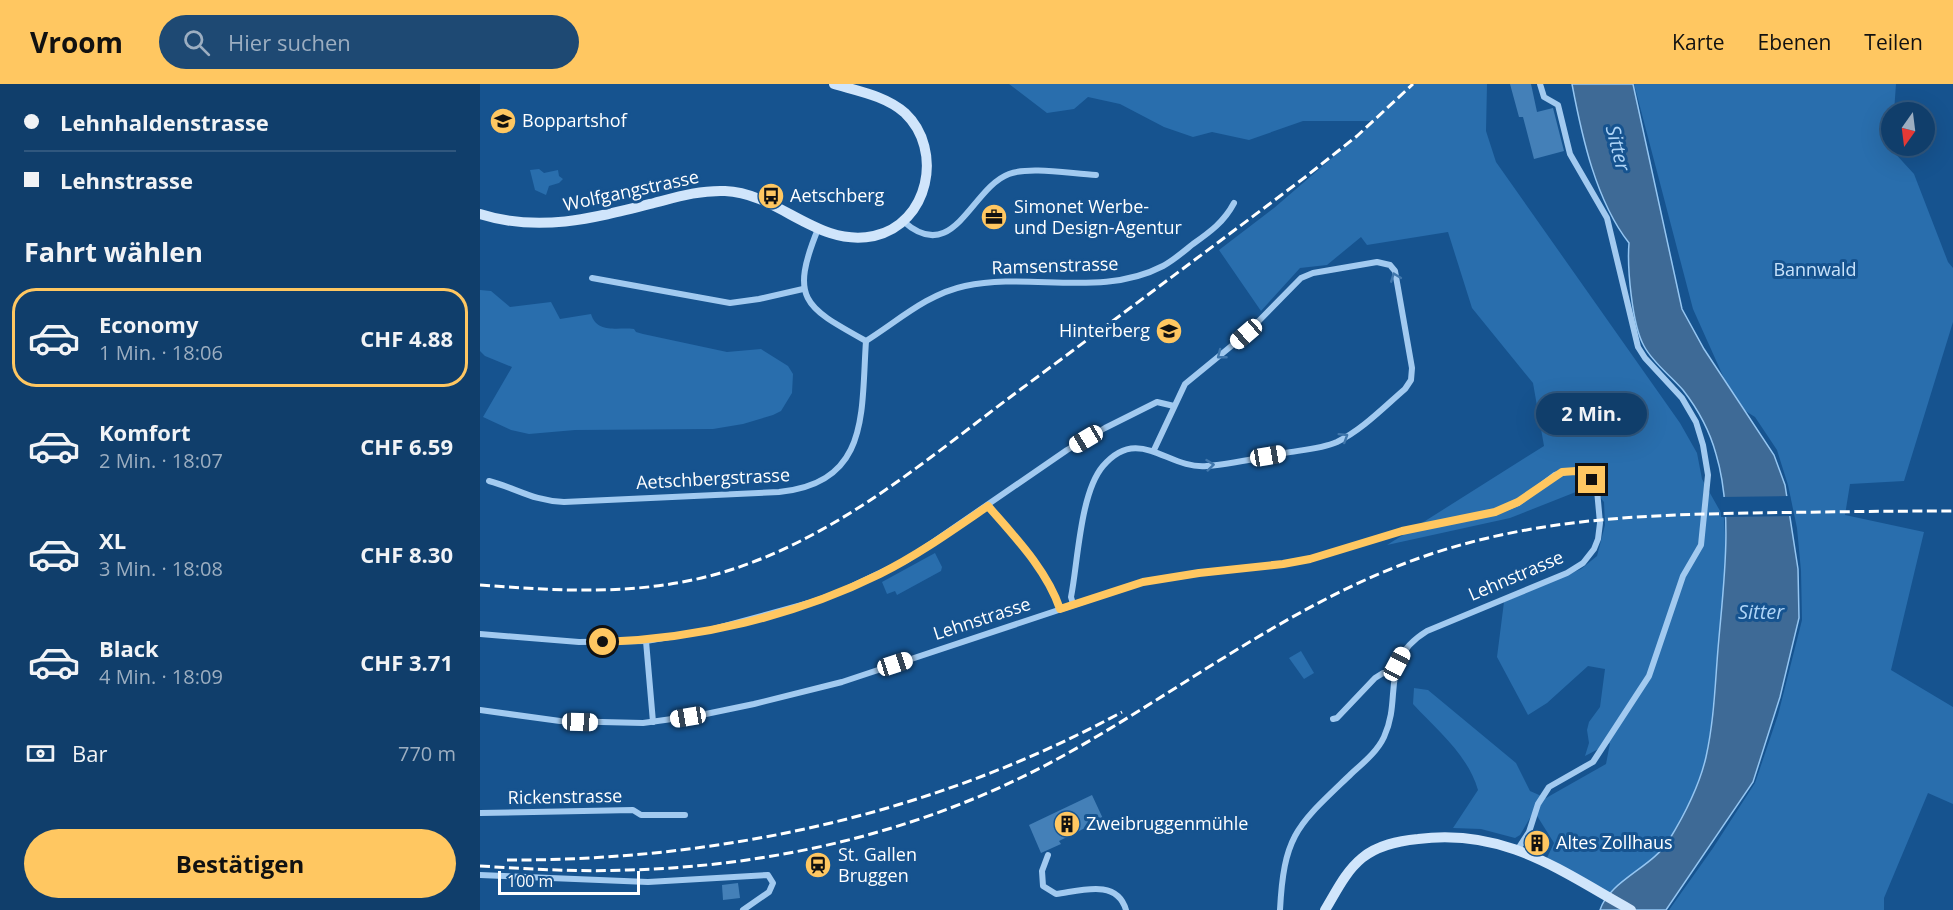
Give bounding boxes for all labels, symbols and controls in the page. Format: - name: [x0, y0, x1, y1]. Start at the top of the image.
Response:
- search box: [159, 15, 579, 69]
- text: Vroom: [30, 23, 123, 61]
- icon: search: [180, 26, 213, 59]
- text: Hier suchen: [228, 27, 351, 57]
- text: Karte: [1672, 28, 1725, 56]
- text: Ebenen: [1758, 28, 1831, 56]
- text: Teilen: [1864, 28, 1923, 56]
- north arrow: [1881, 102, 1935, 156]
- map controls: [1881, 102, 1935, 156]
- school or university icon: Boppartshof: [488, 106, 518, 136]
- text: Lehnhaldenstrasse: [60, 107, 269, 137]
- place label: Boppartshof: [522, 108, 628, 132]
- water label: Sitter: [1600, 122, 1637, 175]
- street label: Wolfgangstrasse: [561, 164, 701, 216]
- text: Lehnstrasse: [60, 165, 193, 195]
- bus stop icon: Aetschberg: [756, 181, 786, 211]
- place label: Aetschberg: [790, 183, 885, 207]
- place label: Simonet Werbe- und Design-Agentur: [1014, 194, 1182, 239]
- office icon: Simonet Werbe- und Design-Agentur: [979, 202, 1009, 232]
- text: Fahrt wählen: [24, 233, 203, 270]
- street label: Ramsenstrasse: [991, 251, 1119, 279]
- park label: Bannwald: [1773, 257, 1857, 281]
- one-way arrow: [1390, 272, 1403, 282]
- text: Economy: [99, 309, 198, 339]
- icon: car: [27, 311, 81, 365]
- car: [1227, 315, 1265, 353]
- school or university icon: Hinterberg: [1154, 316, 1184, 346]
- place label: Hinterberg: [1059, 318, 1150, 342]
- text: CHF 4.88: [360, 323, 453, 353]
- text: 1 Min. · 18:06: [99, 339, 223, 366]
- one-way arrow: [1216, 347, 1227, 358]
- callout: 2 Min.: [1536, 393, 1648, 435]
- text: 2 Min.: [1561, 400, 1622, 427]
- text: Komfort: [99, 417, 191, 447]
- icon: car: [27, 419, 81, 473]
- car: [1066, 422, 1106, 456]
- text: CHF 6.59: [360, 431, 453, 461]
- one-way arrow: [1337, 434, 1348, 445]
- car: [1249, 444, 1287, 468]
- text: 2 Min. · 18:07: [99, 447, 223, 474]
- one-way arrow: [1205, 459, 1214, 472]
- street label: Aetschbergstrasse: [635, 462, 790, 494]
- route end: [1578, 466, 1605, 493]
- text: XL: [99, 525, 126, 555]
- icon: car: [27, 527, 81, 581]
- text: CHF 8.30: [360, 539, 453, 569]
- street label: Lehnstrasse: [1464, 544, 1567, 606]
- text: 3 Min. · 18:08: [99, 555, 223, 582]
- street label: Lehnstrasse: [930, 591, 1034, 645]
- water label: Sitter: [1738, 598, 1785, 625]
- route start: [589, 628, 616, 655]
- text: Black: [99, 633, 159, 663]
- icon: car: [27, 635, 81, 689]
- car: [1381, 644, 1413, 684]
- text: CHF 3.71: [360, 647, 453, 677]
- car: [875, 650, 915, 678]
- text: 4 Min. · 18:09: [99, 663, 223, 690]
- car: [669, 705, 707, 729]
- car: [562, 712, 598, 732]
- icon: cash: [24, 737, 57, 770]
- text: Bar: [72, 738, 107, 768]
- text: 770 m: [398, 740, 456, 767]
- street label: Rickenstrasse: [508, 783, 622, 809]
- building icon: Zweibruggenmühle: [1052, 809, 1082, 839]
- place label: Zweibruggenmühle: [1086, 811, 1248, 835]
- building icon: Altes Zollhaus: [1522, 828, 1552, 858]
- button: Bestätigen: [24, 829, 456, 898]
- place label: Altes Zollhaus: [1556, 830, 1673, 854]
- place label: St. Gallen Bruggen: [838, 842, 917, 887]
- station icon: St. Gallen Bruggen: [803, 850, 833, 880]
- scale bar: [498, 868, 640, 896]
- text: 100 m: [507, 870, 553, 892]

